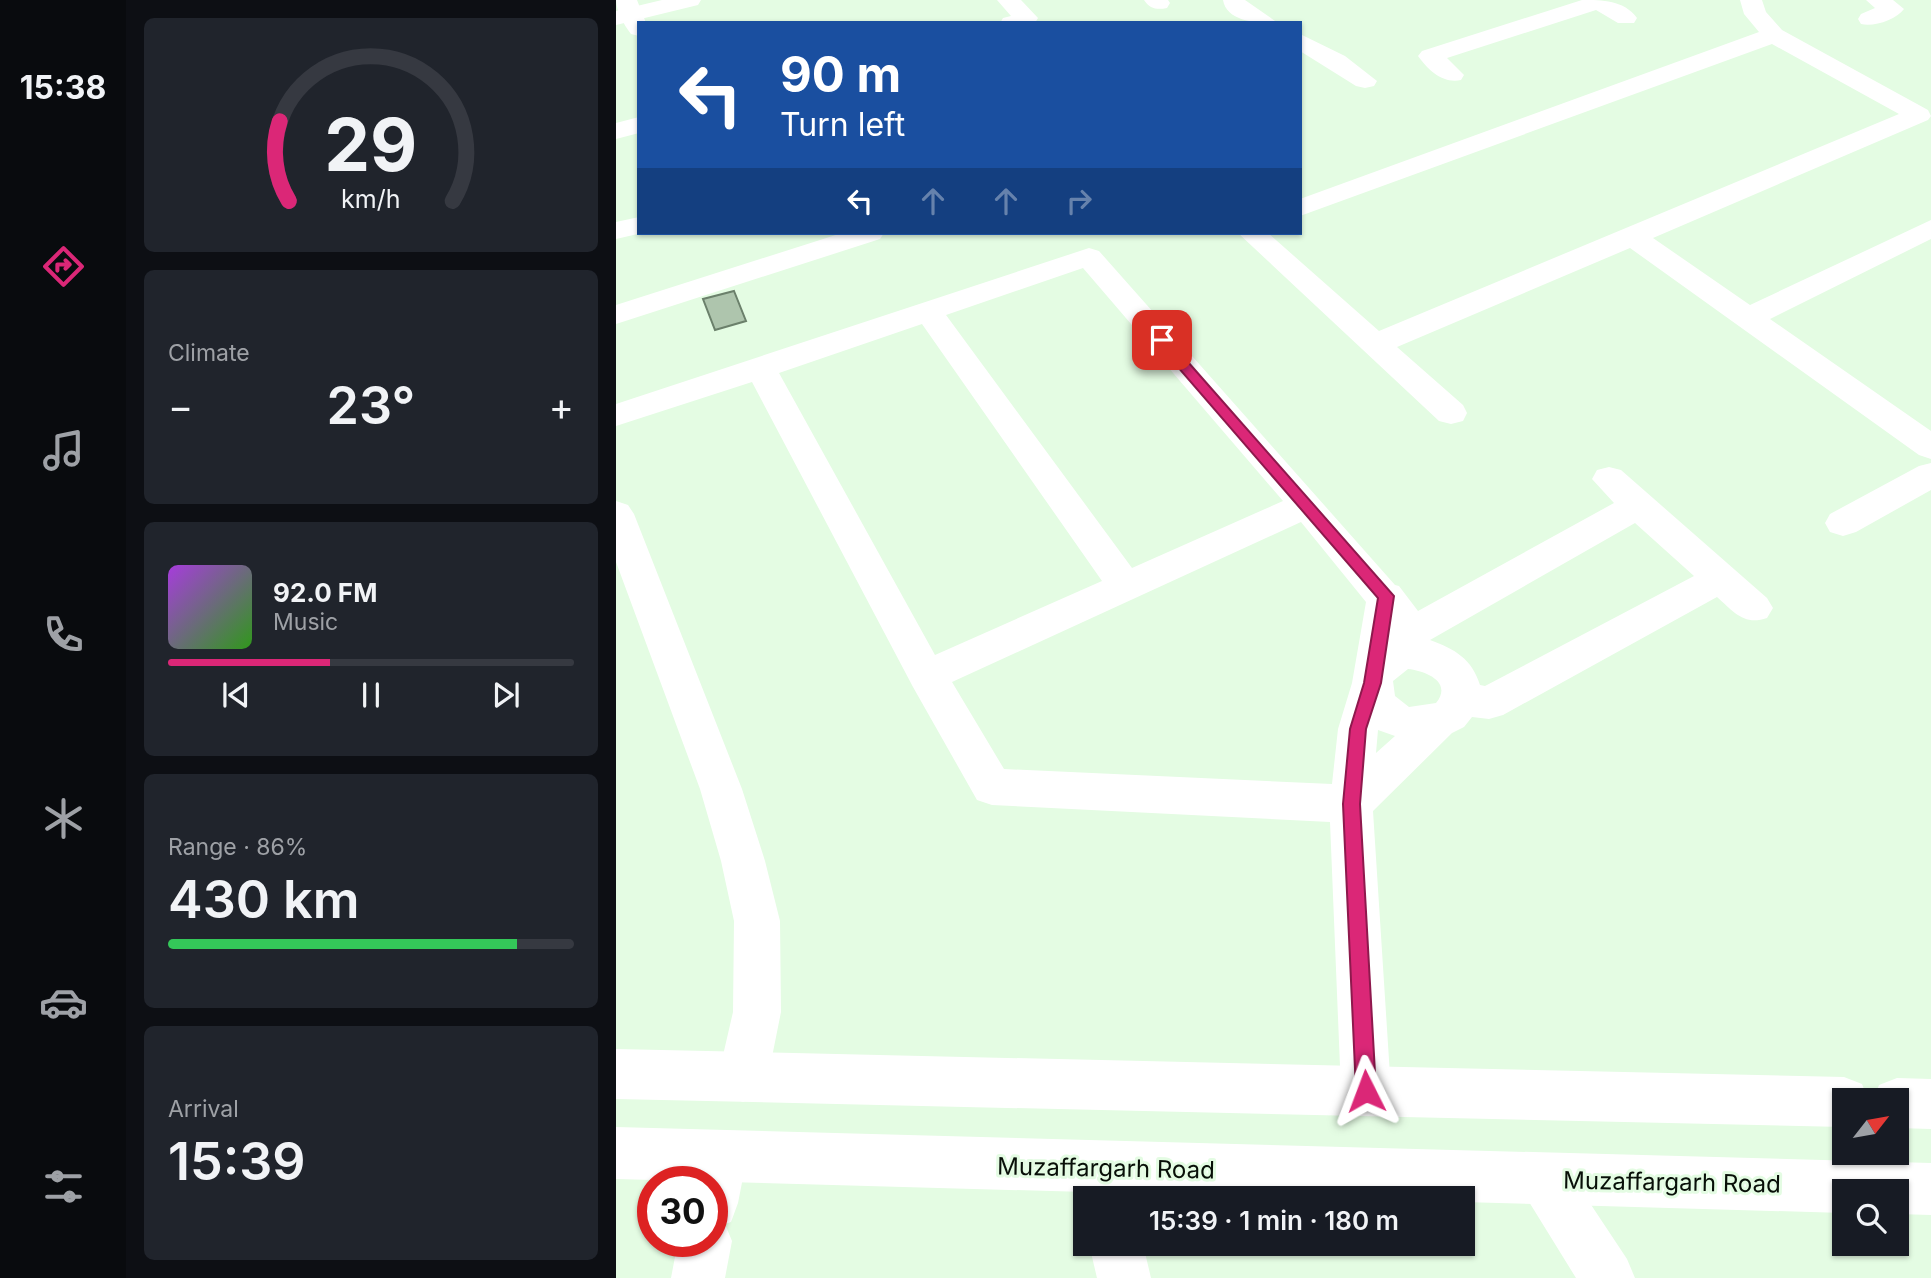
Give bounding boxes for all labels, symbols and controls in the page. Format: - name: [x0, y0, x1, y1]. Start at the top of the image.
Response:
- text: 90 m: [780, 45, 901, 104]
- icon: left: [665, 49, 756, 140]
- text: 15:38: [20, 68, 106, 107]
- text: 29: [324, 100, 418, 189]
- text: Turn left: [780, 105, 905, 144]
- icon: left: [841, 182, 879, 220]
- icon: ahead: [914, 182, 952, 220]
- icon: ahead: [987, 182, 1025, 220]
- icon: right: [1060, 182, 1098, 220]
- text: km/h: [341, 184, 401, 214]
- icon: directions: [39, 242, 88, 291]
- pin: [1132, 310, 1192, 370]
- icon: arrive: [1143, 321, 1181, 359]
- text: Climate: [168, 339, 250, 367]
- text: 23°: [327, 374, 415, 437]
- text: −: [168, 383, 193, 429]
- text: +: [549, 383, 574, 429]
- icon: music: [39, 426, 88, 475]
- text: 92.0 FM: [273, 577, 377, 608]
- text: Music: [273, 608, 338, 636]
- icon: phone: [39, 610, 88, 659]
- icon: previous: [217, 676, 255, 714]
- icon: pause: [352, 676, 390, 714]
- icon: next: [487, 676, 525, 714]
- icon: climate: [39, 794, 88, 843]
- text: Range · 86%: [168, 833, 307, 861]
- text: 430 km: [168, 868, 360, 931]
- icon: car: [39, 978, 88, 1027]
- position arrow: [1329, 1054, 1403, 1128]
- north arrow: [1832, 1088, 1909, 1166]
- map controls: [1832, 1088, 1909, 1256]
- text: Arrival: [168, 1095, 239, 1123]
- text: 15:39: [168, 1130, 306, 1193]
- street label: Muzaffargarh Road: [997, 1152, 1215, 1184]
- icon: filters: [39, 1162, 88, 1211]
- speed limit sign: 30: [637, 1166, 728, 1257]
- street label: Muzaffargarh Road: [1563, 1166, 1781, 1198]
- button: search: [1832, 1179, 1909, 1256]
- text: 15:39 · 1 min · 180 m: [1149, 1205, 1399, 1236]

